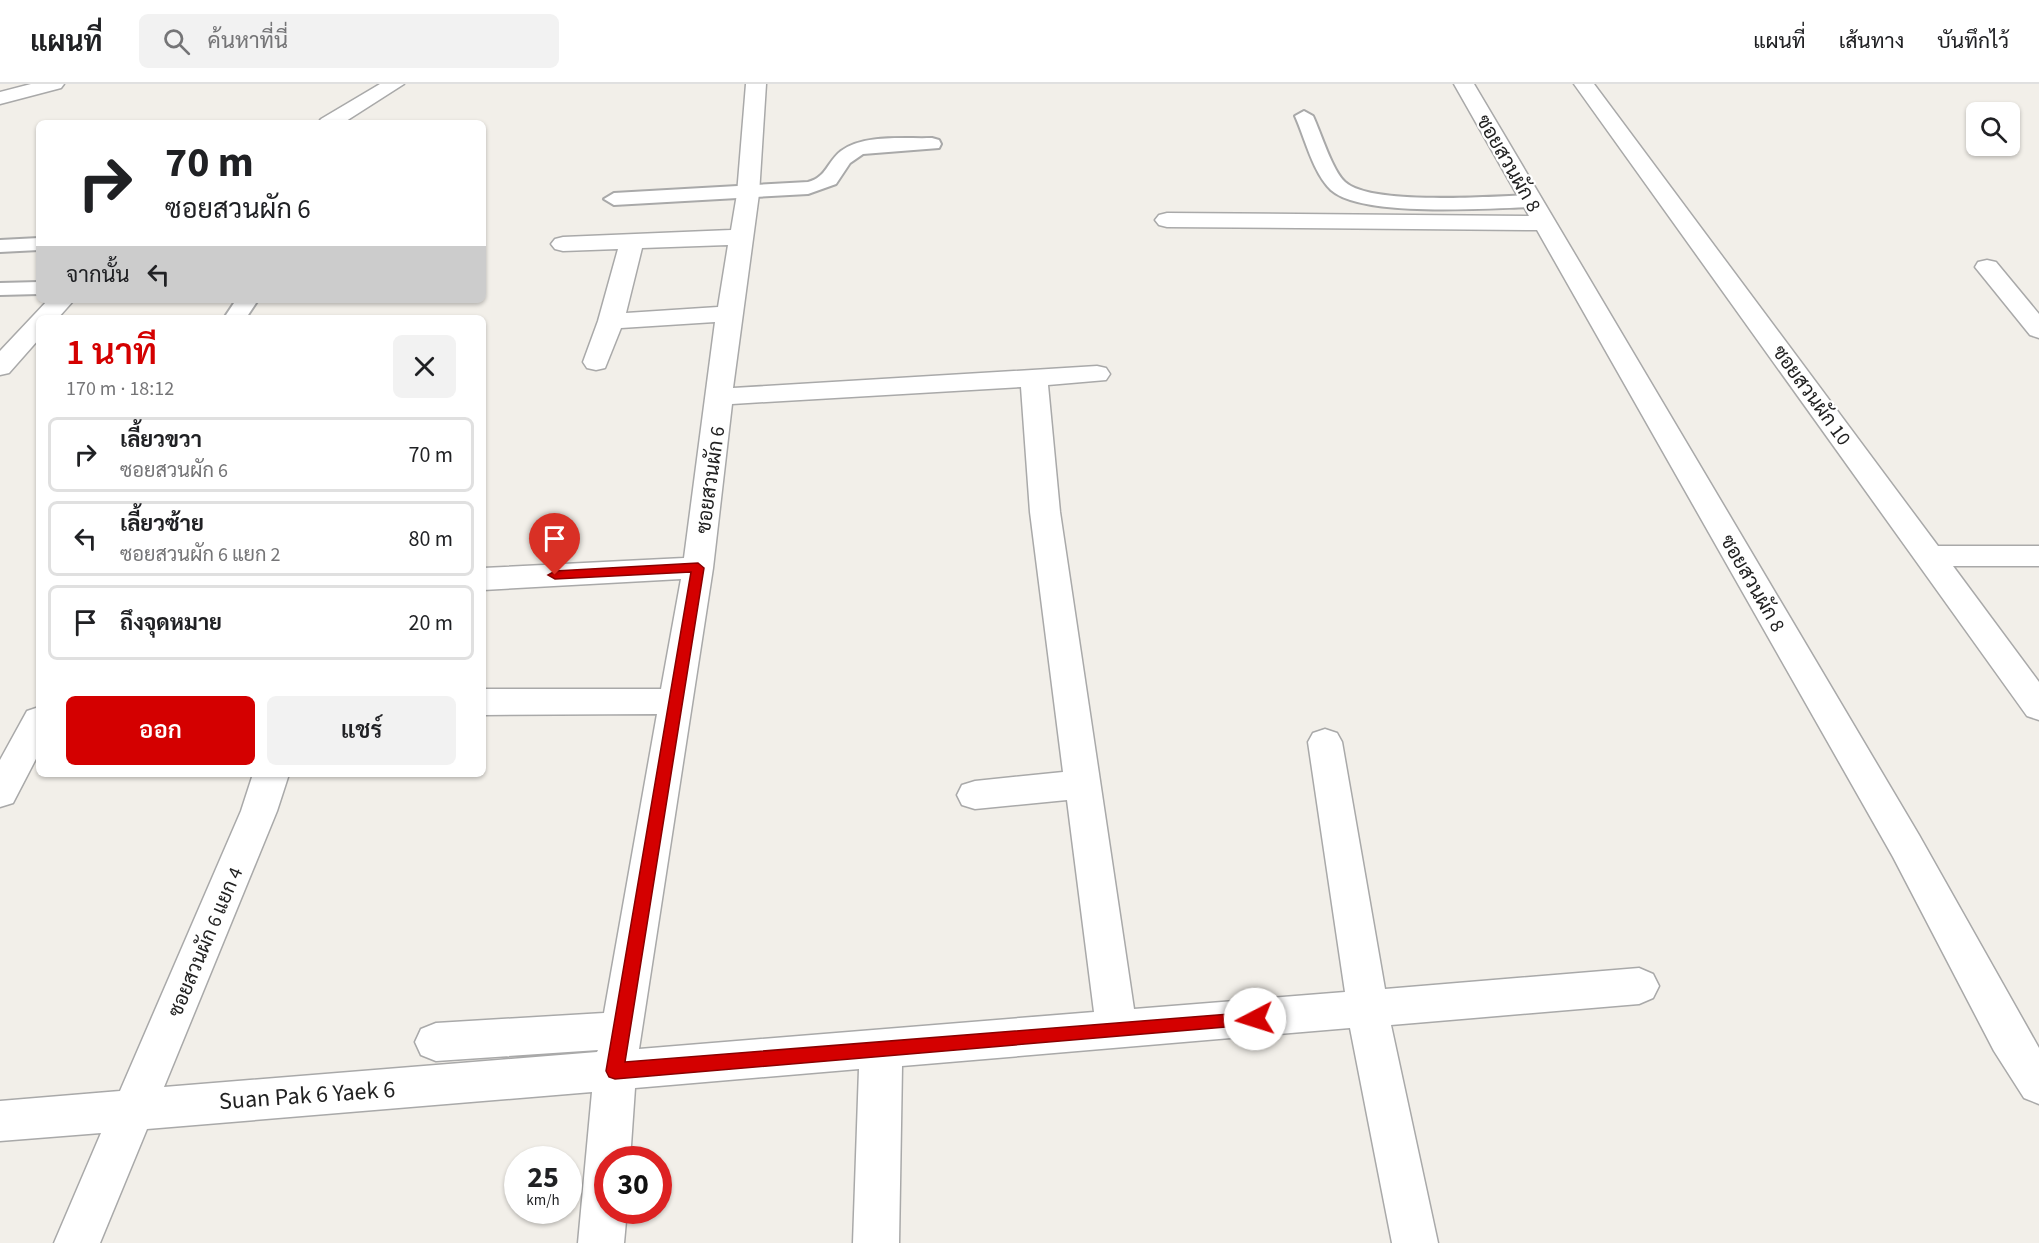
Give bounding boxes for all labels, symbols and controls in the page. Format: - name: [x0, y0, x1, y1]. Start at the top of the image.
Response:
- search box: [139, 14, 559, 68]
- text: แผนที่: [30, 22, 103, 62]
- icon: search: [160, 25, 193, 58]
- text: ค้นหาที่นี่: [208, 25, 288, 57]
- text: แผนที่: [1753, 26, 1806, 56]
- text: เส้นทาง: [1839, 26, 1904, 56]
- text: บันทึกไว้: [1937, 26, 2009, 56]
- map controls: [1966, 102, 2020, 156]
- button: search: [1966, 102, 2020, 156]
- street label: ซอยสวนผัก 8: [1469, 110, 1547, 217]
- text: 70 m: [165, 133, 254, 193]
- icon: right: [66, 144, 144, 222]
- text: ซอยสวนผัก 6: [165, 190, 311, 229]
- icon: left: [142, 258, 175, 291]
- text: จากนั้น: [66, 259, 130, 291]
- text: 1 นาที: [66, 327, 157, 378]
- button: close: [393, 335, 456, 398]
- street label: ซอยสวนผัก 10: [1765, 340, 1857, 452]
- text: 170 m · 18:12: [66, 375, 174, 403]
- text: เลี้ยวขวา: [120, 424, 202, 456]
- street label: ซอยสวนผัก 6: [690, 425, 732, 536]
- icon: right: [69, 438, 102, 471]
- text: 70 m: [408, 439, 453, 471]
- text: ซอยสวนผัก 6: [120, 457, 228, 485]
- text: เลี้ยวซ้าย: [120, 508, 204, 540]
- pin: [529, 513, 580, 575]
- icon: left: [69, 522, 102, 555]
- icon: arrive: [538, 522, 571, 555]
- text: 80 m: [408, 523, 453, 555]
- street label: ซอยสวนผัก 8: [1713, 530, 1791, 637]
- text: ซอยสวนผัก 6 แยก 2: [120, 541, 280, 569]
- icon: arrive: [69, 606, 102, 639]
- text: ถึงจุดหมาย: [120, 607, 222, 639]
- text: 20 m: [408, 607, 453, 639]
- button: ออก: [66, 696, 255, 765]
- button: แชร์: [267, 696, 456, 765]
- street label: ซอยสวนผัก 6 แยก 4: [162, 863, 250, 1022]
- position arrow: [1223, 987, 1287, 1051]
- street label: Suan Pak 6 Yaek 6: [218, 1072, 396, 1119]
- speed limit sign: 30: [594, 1146, 672, 1224]
- text: 25: [527, 1156, 559, 1199]
- text: km/h: [526, 1190, 560, 1211]

